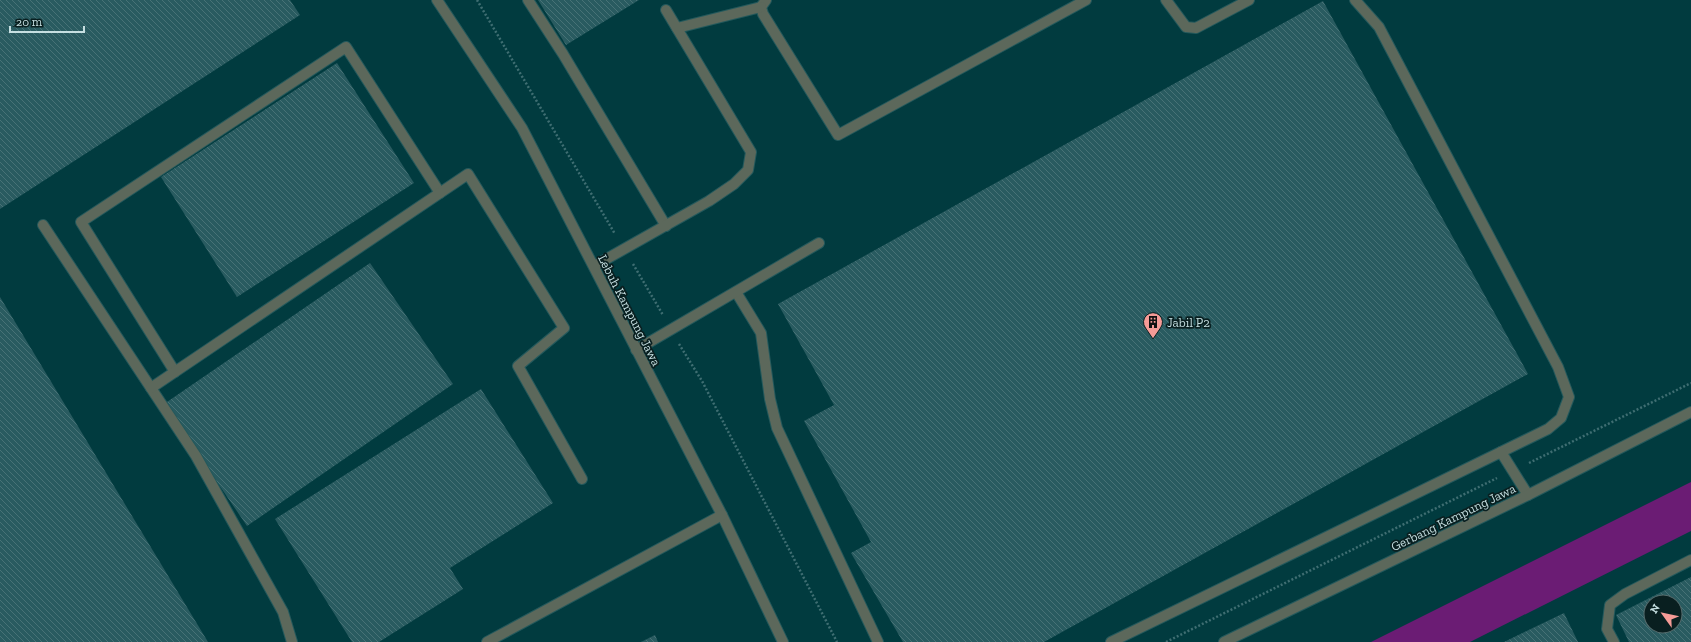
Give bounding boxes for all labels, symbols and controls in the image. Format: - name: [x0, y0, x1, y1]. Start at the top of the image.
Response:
- scale bar: [10, 8, 84, 34]
- text: 20 m: [16, 15, 43, 29]
- street label: Lebuh Kampung Jawa: [595, 252, 664, 369]
- building icon: Jabil P2: [1142, 311, 1164, 339]
- place label: Jabil P2: [1167, 315, 1210, 330]
- street label: Gerbang Kampung Jawa: [1388, 480, 1519, 554]
- north arrow: [1643, 594, 1683, 634]
- text: N: [1647, 601, 1663, 616]

